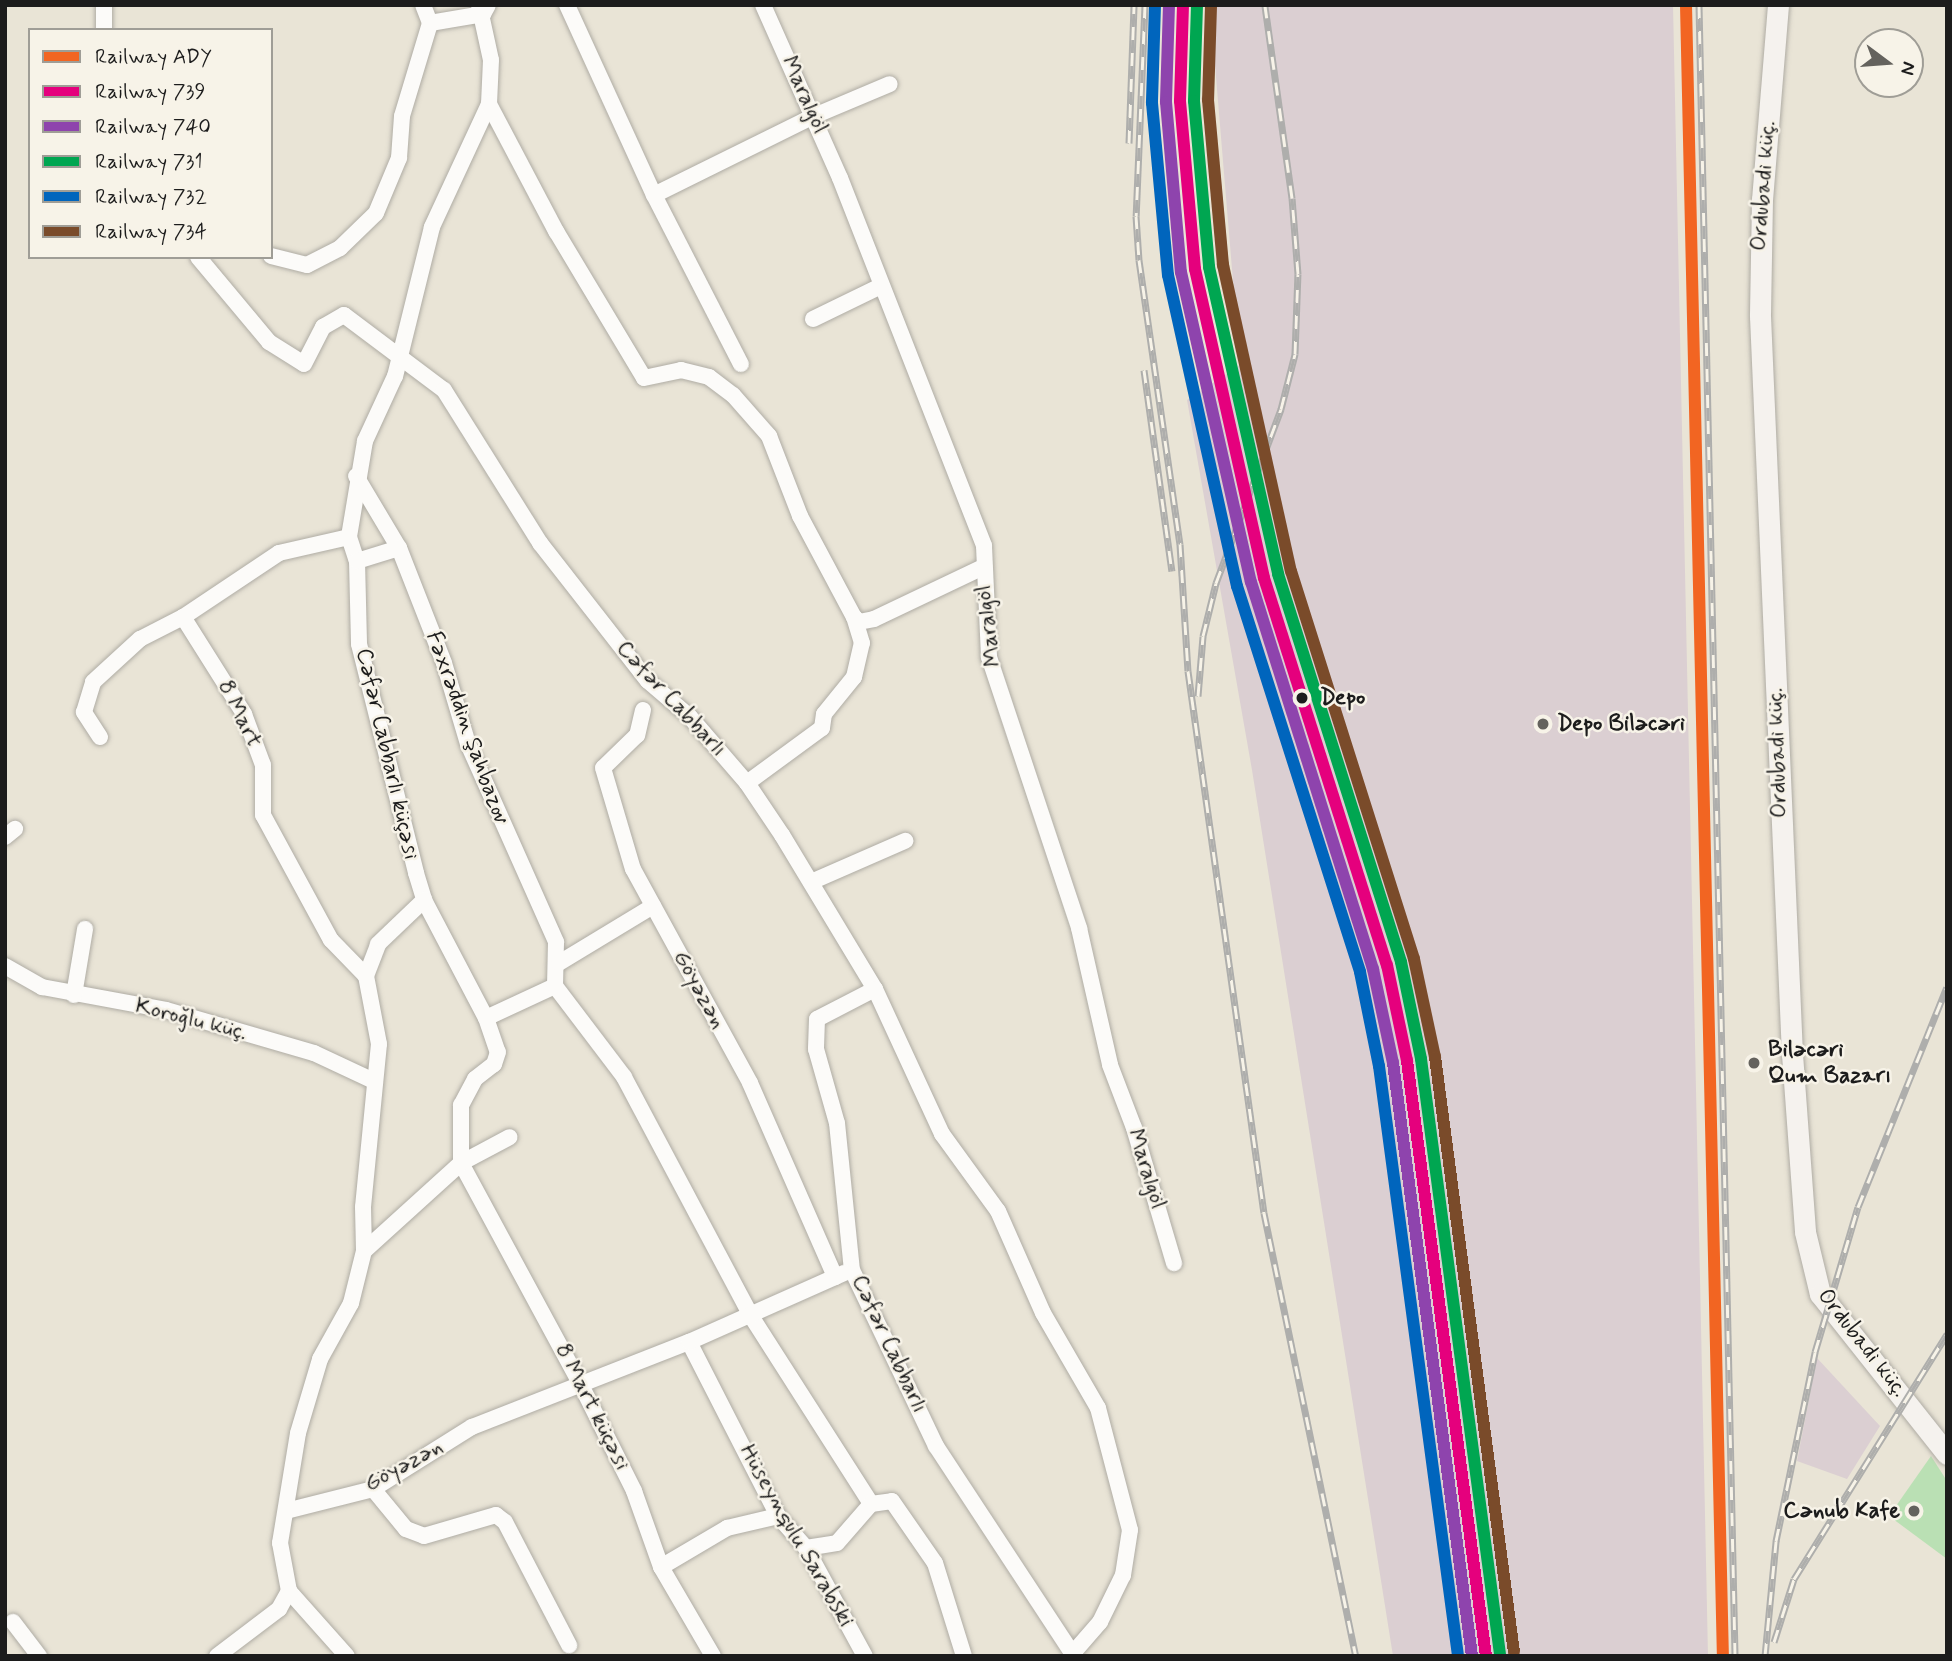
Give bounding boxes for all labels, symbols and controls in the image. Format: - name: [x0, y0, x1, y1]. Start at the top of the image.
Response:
- legend: [28, 28, 273, 259]
- north arrow: [1854, 28, 1924, 98]
- text: Railway ADY: [95, 43, 212, 71]
- street label: Maralgöl: [775, 52, 833, 138]
- text: N: [1894, 59, 1922, 78]
- text: Railway 739: [95, 78, 205, 106]
- text: Railway 740: [95, 113, 211, 141]
- street label: Ordubadi küç.: [1746, 121, 1782, 251]
- text: Railway 731: [95, 148, 203, 176]
- text: Railway 732: [95, 183, 207, 211]
- text: Railway 734: [95, 218, 207, 246]
- street label: Maralgöl: [970, 584, 1008, 668]
- street label: Fəxrəddin Şahbazov: [419, 628, 515, 828]
- street label: Cəfər Cabbarlı: [608, 633, 734, 765]
- street label: Cəfər Cabbarlı küçəsi: [349, 643, 425, 865]
- street label: 8 Mart: [211, 676, 267, 752]
- place label: Depo: [1320, 684, 1365, 712]
- marker: Depo: [1290, 686, 1314, 710]
- street label: Ordubadi küç.: [1762, 688, 1794, 818]
- place label: Depo Biləcəri: [1557, 710, 1684, 738]
- marker: Depo Biləcəri: [1535, 716, 1551, 732]
- street label: Göyəzən: [666, 946, 732, 1034]
- street label: Koroğlu küç.: [133, 993, 249, 1047]
- place label: Biləcəri Qum Bazarı: [1768, 1036, 1891, 1090]
- marker: Biləcəri Qum Bazarı: [1746, 1055, 1762, 1071]
- street label: Maralgöl: [1121, 1126, 1171, 1212]
- street label: Cəfər Cabbarlı: [844, 1268, 934, 1420]
- street label: Ordubadi küç.: [1811, 1284, 1913, 1402]
- street label: 8 Mart küçəsi: [548, 1339, 636, 1475]
- street label: Göyəzən: [360, 1433, 448, 1499]
- street label: Hüseynqulu Sarabski: [732, 1440, 860, 1632]
- place label: Cənub Kafe: [1780, 1497, 1900, 1525]
- marker: Cənub Kafe: [1906, 1503, 1922, 1519]

